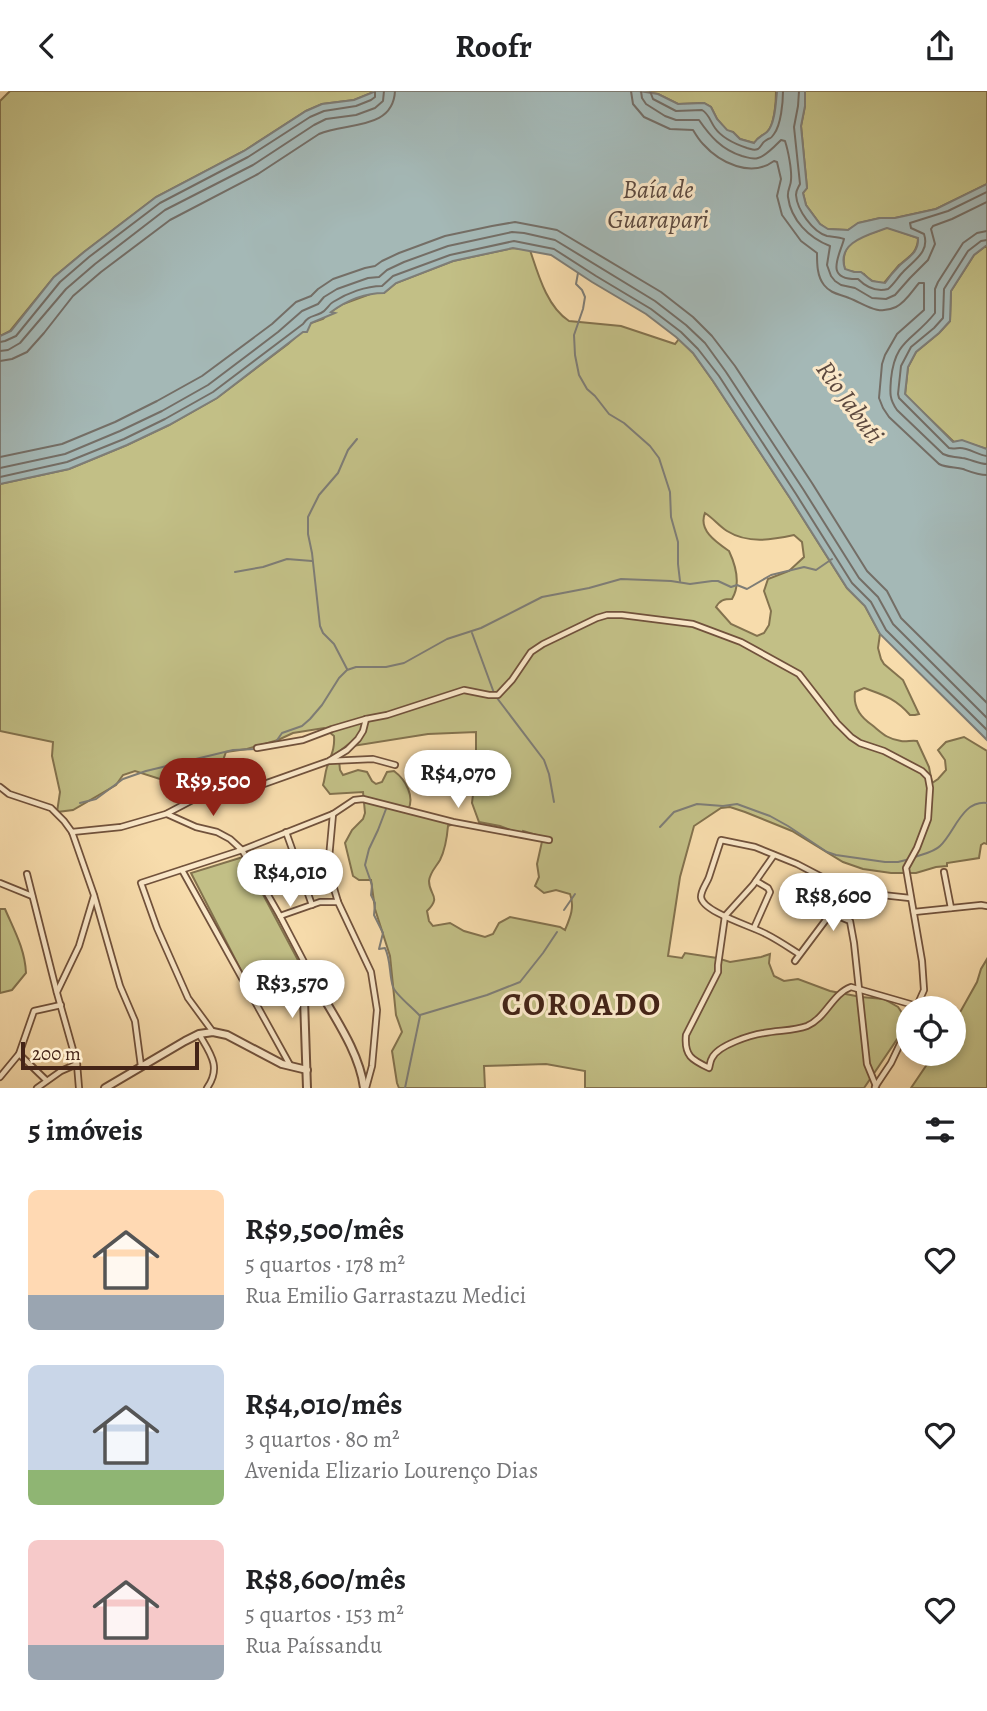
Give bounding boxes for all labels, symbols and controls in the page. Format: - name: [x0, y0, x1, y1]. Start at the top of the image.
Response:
- text: Roofr: [455, 24, 532, 68]
- icon: back: [28, 27, 66, 65]
- icon: share: [921, 27, 959, 65]
- water label: Baía de Guarapari: [607, 172, 709, 237]
- water label: Rio Jabuti: [808, 353, 892, 451]
- pin: R$4,070: [393, 751, 523, 810]
- text: R$4,070: [420, 757, 496, 788]
- pin: R$9,500: [148, 759, 278, 818]
- text: R$9,500: [175, 765, 251, 796]
- pin: R$4,010: [225, 849, 355, 909]
- text: R$4,010: [253, 856, 327, 887]
- pin: R$8,600: [768, 873, 898, 933]
- text: R$8,600: [795, 880, 871, 911]
- pin: R$3,570: [227, 961, 357, 1020]
- text: R$3,570: [256, 967, 328, 998]
- district label: COROADO: [502, 982, 662, 1026]
- map controls: [896, 996, 966, 1066]
- button: locate: [896, 996, 966, 1066]
- scale bar: [21, 1039, 200, 1071]
- text: 200 m: [32, 1041, 81, 1067]
- text: 5 imóveis: [28, 1110, 143, 1150]
- icon: filters: [921, 1111, 959, 1149]
- text: R$9,500/mês: [245, 1209, 404, 1249]
- icon: home: [84, 1218, 168, 1302]
- icon: heart: [921, 1241, 959, 1279]
- text: 5 quartos · 178 m²: [245, 1249, 405, 1280]
- text: Rua Emilio Garrastazu Medici: [245, 1280, 526, 1311]
- text: R$4,010/mês: [245, 1384, 402, 1424]
- icon: home: [84, 1393, 168, 1477]
- icon: heart: [921, 1416, 959, 1454]
- text: 3 quartos · 80 m²: [245, 1424, 400, 1455]
- text: Avenida Elizario Lourenço Dias: [245, 1455, 538, 1486]
- text: R$8,600/mês: [245, 1559, 406, 1599]
- icon: home: [84, 1568, 168, 1652]
- icon: heart: [921, 1591, 959, 1629]
- text: 5 quartos · 153 m²: [245, 1599, 404, 1630]
- text: Rua Paíssandu: [245, 1630, 382, 1661]

